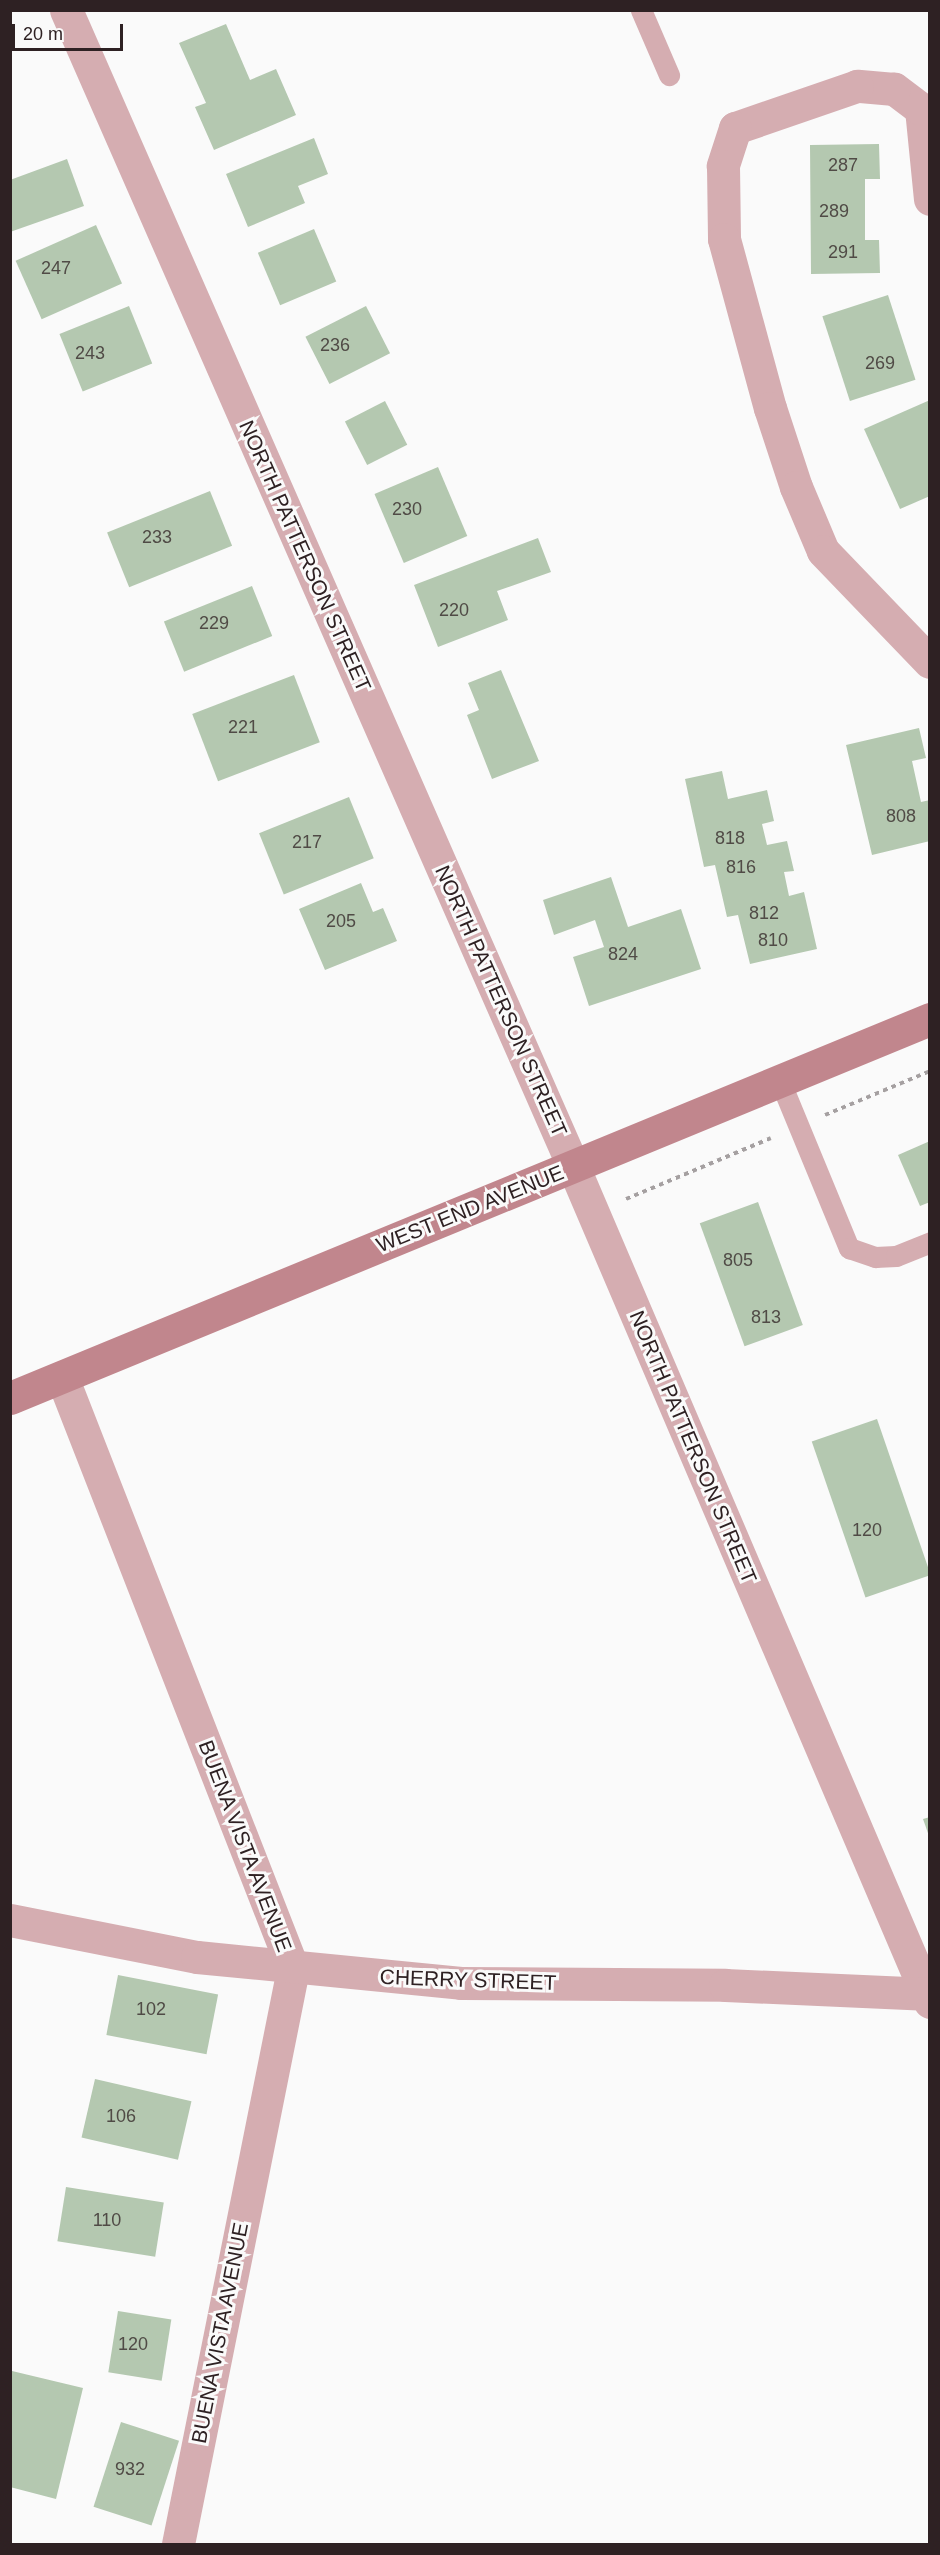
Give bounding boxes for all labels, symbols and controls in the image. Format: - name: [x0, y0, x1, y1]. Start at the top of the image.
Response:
- scale bar: [15, 12, 126, 50]
- text: 20 m: [23, 24, 63, 44]
- house number: 287: [828, 154, 858, 176]
- house number: 289: [819, 200, 849, 222]
- house number: 291: [828, 241, 858, 263]
- house number: 247: [41, 257, 71, 279]
- house number: 236: [320, 334, 350, 356]
- house number: 243: [75, 342, 105, 364]
- house number: 269: [865, 352, 895, 374]
- street label: NORTH PATTERSON STREET: [234, 417, 376, 695]
- house number: 230: [392, 498, 422, 520]
- house number: 233: [142, 526, 172, 548]
- house number: 220: [439, 599, 469, 621]
- house number: 229: [199, 612, 229, 634]
- house number: 221: [228, 716, 258, 738]
- house number: 808: [886, 805, 916, 827]
- house number: 818: [715, 827, 745, 849]
- house number: 217: [292, 831, 322, 853]
- house number: 816: [726, 856, 756, 878]
- street label: NORTH PATTERSON STREET: [430, 862, 572, 1140]
- house number: 812: [749, 902, 779, 924]
- house number: 205: [326, 910, 356, 932]
- house number: 810: [758, 929, 788, 951]
- house number: 824: [608, 943, 638, 965]
- street label: WEST END AVENUE: [372, 1160, 568, 1258]
- house number: 805: [723, 1249, 753, 1271]
- house number: 813: [751, 1306, 781, 1328]
- street label: NORTH PATTERSON STREET: [624, 1307, 762, 1587]
- house number: 120: [852, 1519, 882, 1541]
- street label: BUENA VISTA AVENUE: [192, 1735, 298, 1957]
- street label: CHERRY STREET: [379, 1964, 557, 1996]
- house number: 102: [136, 1998, 166, 2020]
- house number: 106: [106, 2105, 136, 2127]
- house number: 110: [93, 2209, 121, 2231]
- street label: BUENA VISTA AVENUE: [186, 2219, 254, 2447]
- house number: 120: [118, 2333, 148, 2355]
- house number: 932: [115, 2458, 145, 2480]

